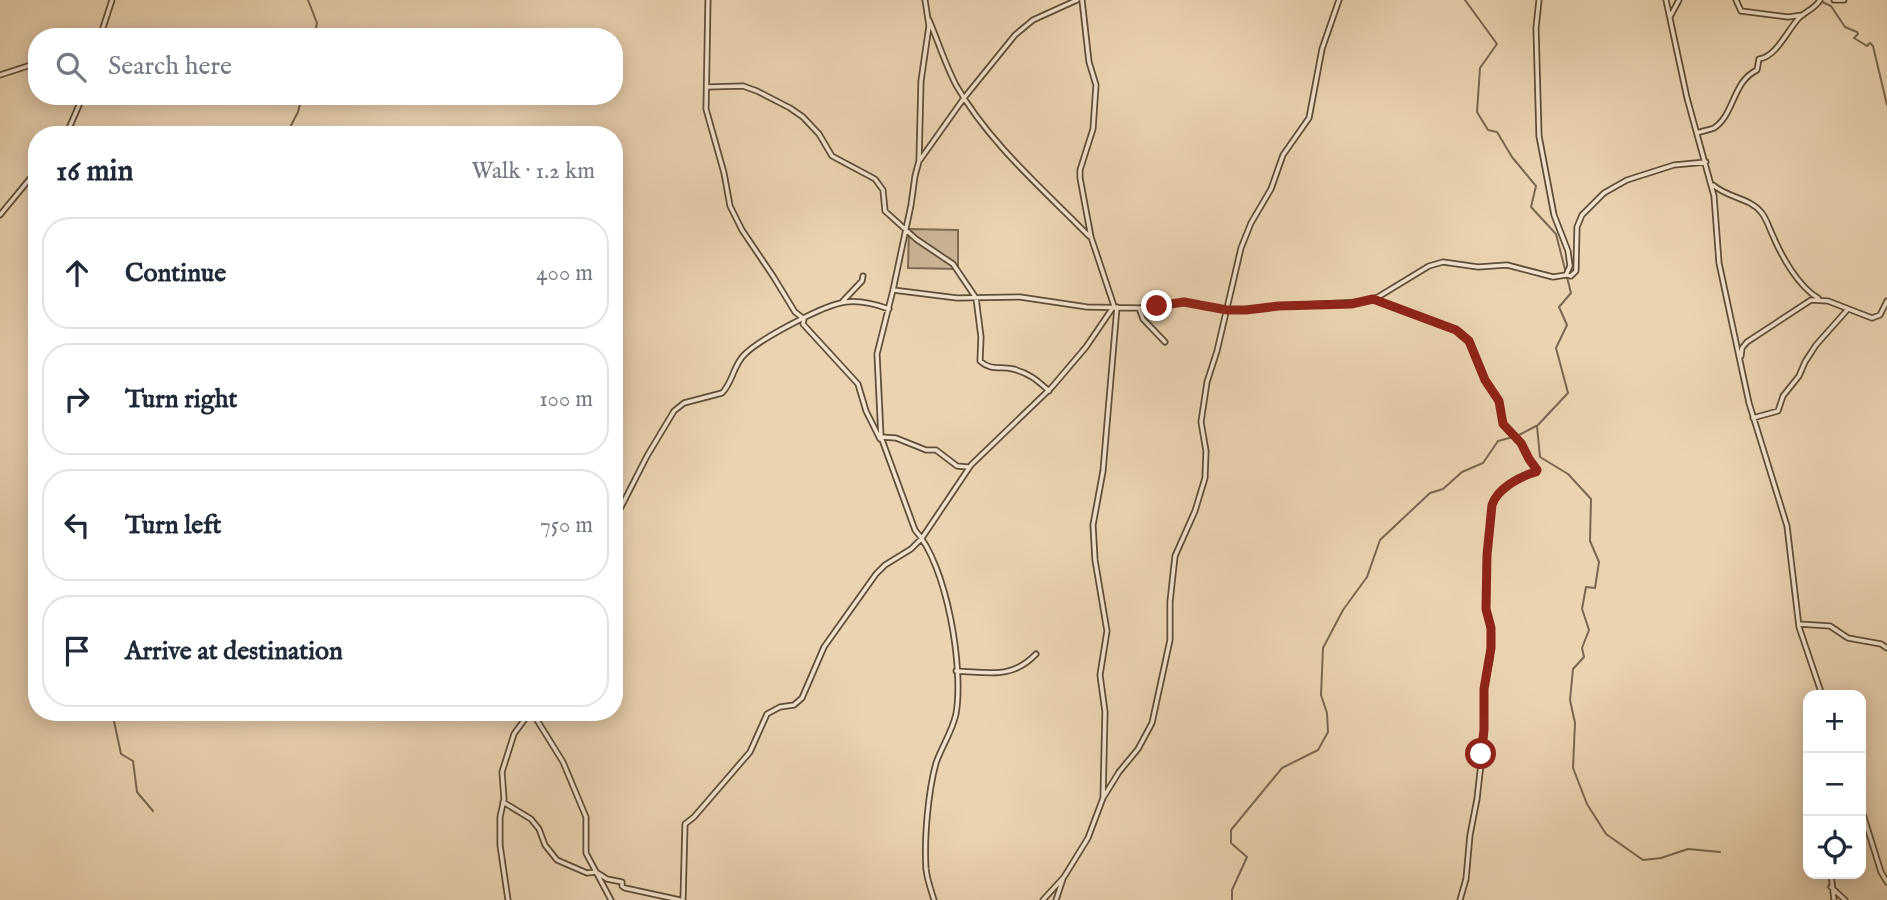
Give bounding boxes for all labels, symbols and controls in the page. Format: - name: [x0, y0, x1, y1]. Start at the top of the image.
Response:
- search box: [28, 28, 623, 105]
- icon: search: [52, 48, 90, 86]
- text: Search here: [108, 50, 232, 83]
- text: 16 min: [56, 153, 134, 191]
- text: Walk · 1.2 km: [471, 157, 595, 186]
- icon: ahead: [58, 254, 96, 292]
- text: Continue: [125, 257, 226, 290]
- text: 400 m: [536, 259, 593, 288]
- route end: [1141, 290, 1172, 321]
- icon: right: [58, 380, 96, 418]
- text: Turn right: [125, 383, 238, 416]
- text: 100 m: [539, 385, 593, 414]
- icon: left: [58, 506, 96, 544]
- text: Turn left: [125, 509, 222, 542]
- text: 750 m: [540, 511, 593, 540]
- icon: arrive: [58, 632, 96, 670]
- text: Arrive at destination: [125, 635, 343, 668]
- map controls: [1803, 690, 1866, 879]
- button: +: [1803, 690, 1866, 753]
- route start: [1465, 738, 1496, 769]
- button: −: [1803, 753, 1866, 816]
- button: locate: [1803, 816, 1866, 879]

